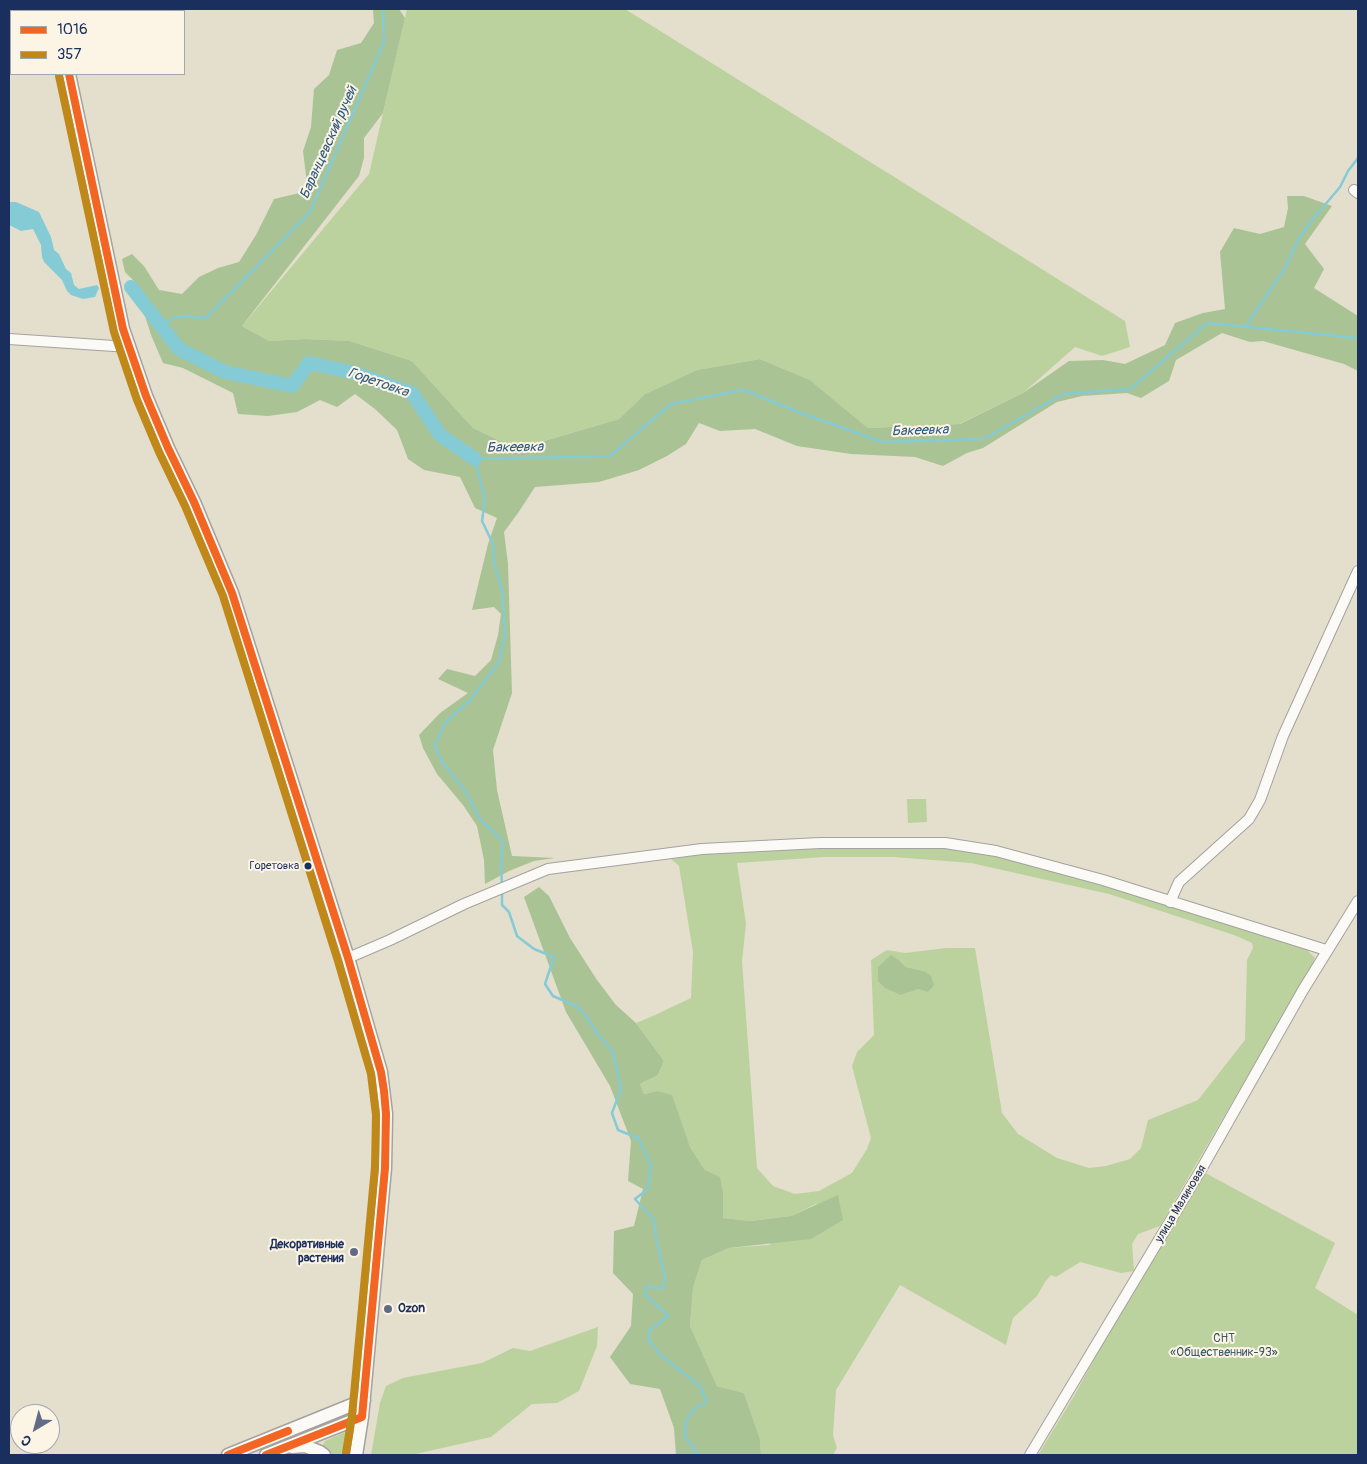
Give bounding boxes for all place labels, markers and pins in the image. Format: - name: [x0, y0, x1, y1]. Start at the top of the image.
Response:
- place label: Горетовка: [250, 859, 299, 873]
- marker: Горетовка: [303, 861, 313, 871]
- place label: Декоративные растения: [270, 1238, 344, 1266]
- marker: Декоративные растения: [348, 1246, 360, 1258]
- place label: Ozon: [398, 1302, 425, 1316]
- marker: Ozon: [382, 1303, 394, 1315]

